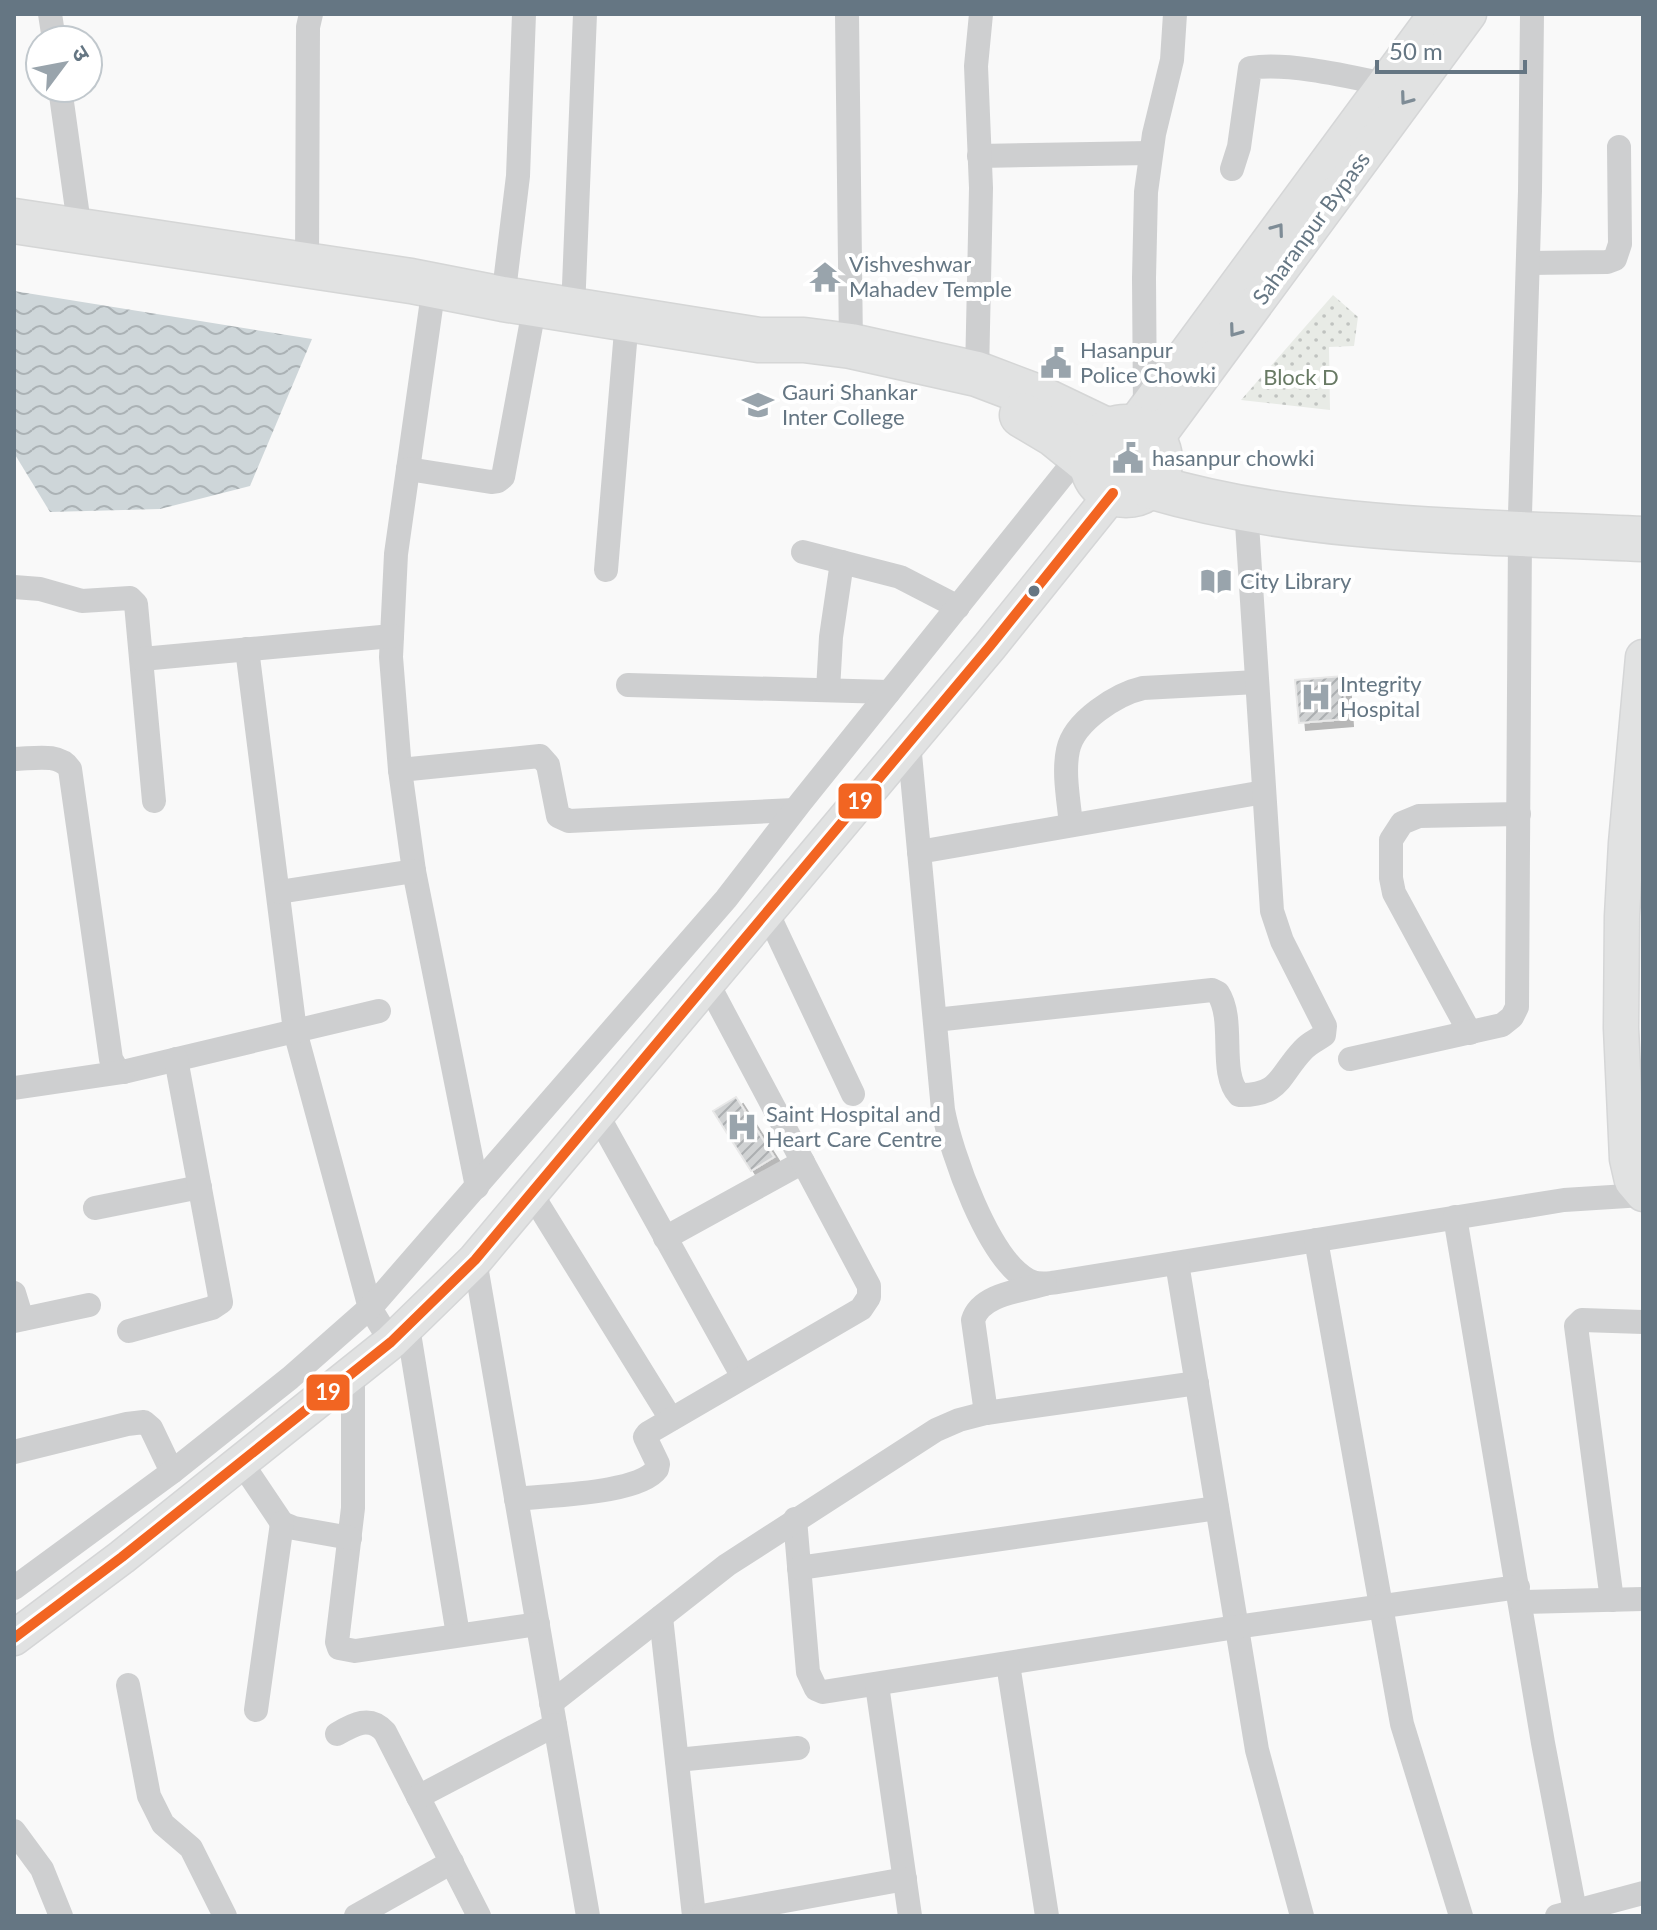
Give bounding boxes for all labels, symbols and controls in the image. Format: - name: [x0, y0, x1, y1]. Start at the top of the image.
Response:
- north arrow: [24, 24, 104, 104]
- scale bar: [1377, 24, 1525, 74]
- text: 50 m: [1389, 36, 1443, 65]
- text: उ: [67, 41, 97, 67]
- one-way arrow: [1401, 91, 1416, 105]
- street label: Saharanpur Bypass: [1246, 146, 1375, 309]
- one-way arrow: [1269, 223, 1283, 238]
- place label: Vishveshwar Mahadev Temple: [849, 250, 1012, 302]
- temple icon: Vishveshwar Mahadev Temple: [808, 260, 842, 294]
- one-way arrow: [1231, 323, 1245, 337]
- place label: Hasanpur Police Chowki: [1080, 336, 1216, 388]
- public building icon: Hasanpur Police Chowki: [1039, 346, 1073, 380]
- park label: Block D: [1263, 363, 1339, 390]
- place label: Gauri Shankar Inter College: [782, 378, 917, 430]
- school or university icon: Gauri Shankar Inter College: [741, 388, 775, 422]
- public building icon: hasanpur chowki: [1111, 441, 1145, 475]
- place label: hasanpur chowki: [1152, 444, 1315, 471]
- library icon: City Library: [1199, 564, 1233, 598]
- place label: City Library: [1240, 567, 1352, 594]
- unlabelled marker: [1026, 583, 1042, 599]
- place label: Integrity Hospital: [1340, 670, 1422, 722]
- hospital icon: Integrity Hospital: [1299, 680, 1333, 714]
- line badge: 19: [837, 782, 883, 820]
- text: 19: [847, 787, 873, 814]
- place label: Saint Hospital and Heart Care Centre: [766, 1100, 942, 1152]
- hospital icon: Saint Hospital and Heart Care Centre: [725, 1110, 759, 1144]
- line badge: 19: [305, 1373, 351, 1412]
- text: 19: [315, 1378, 341, 1405]

